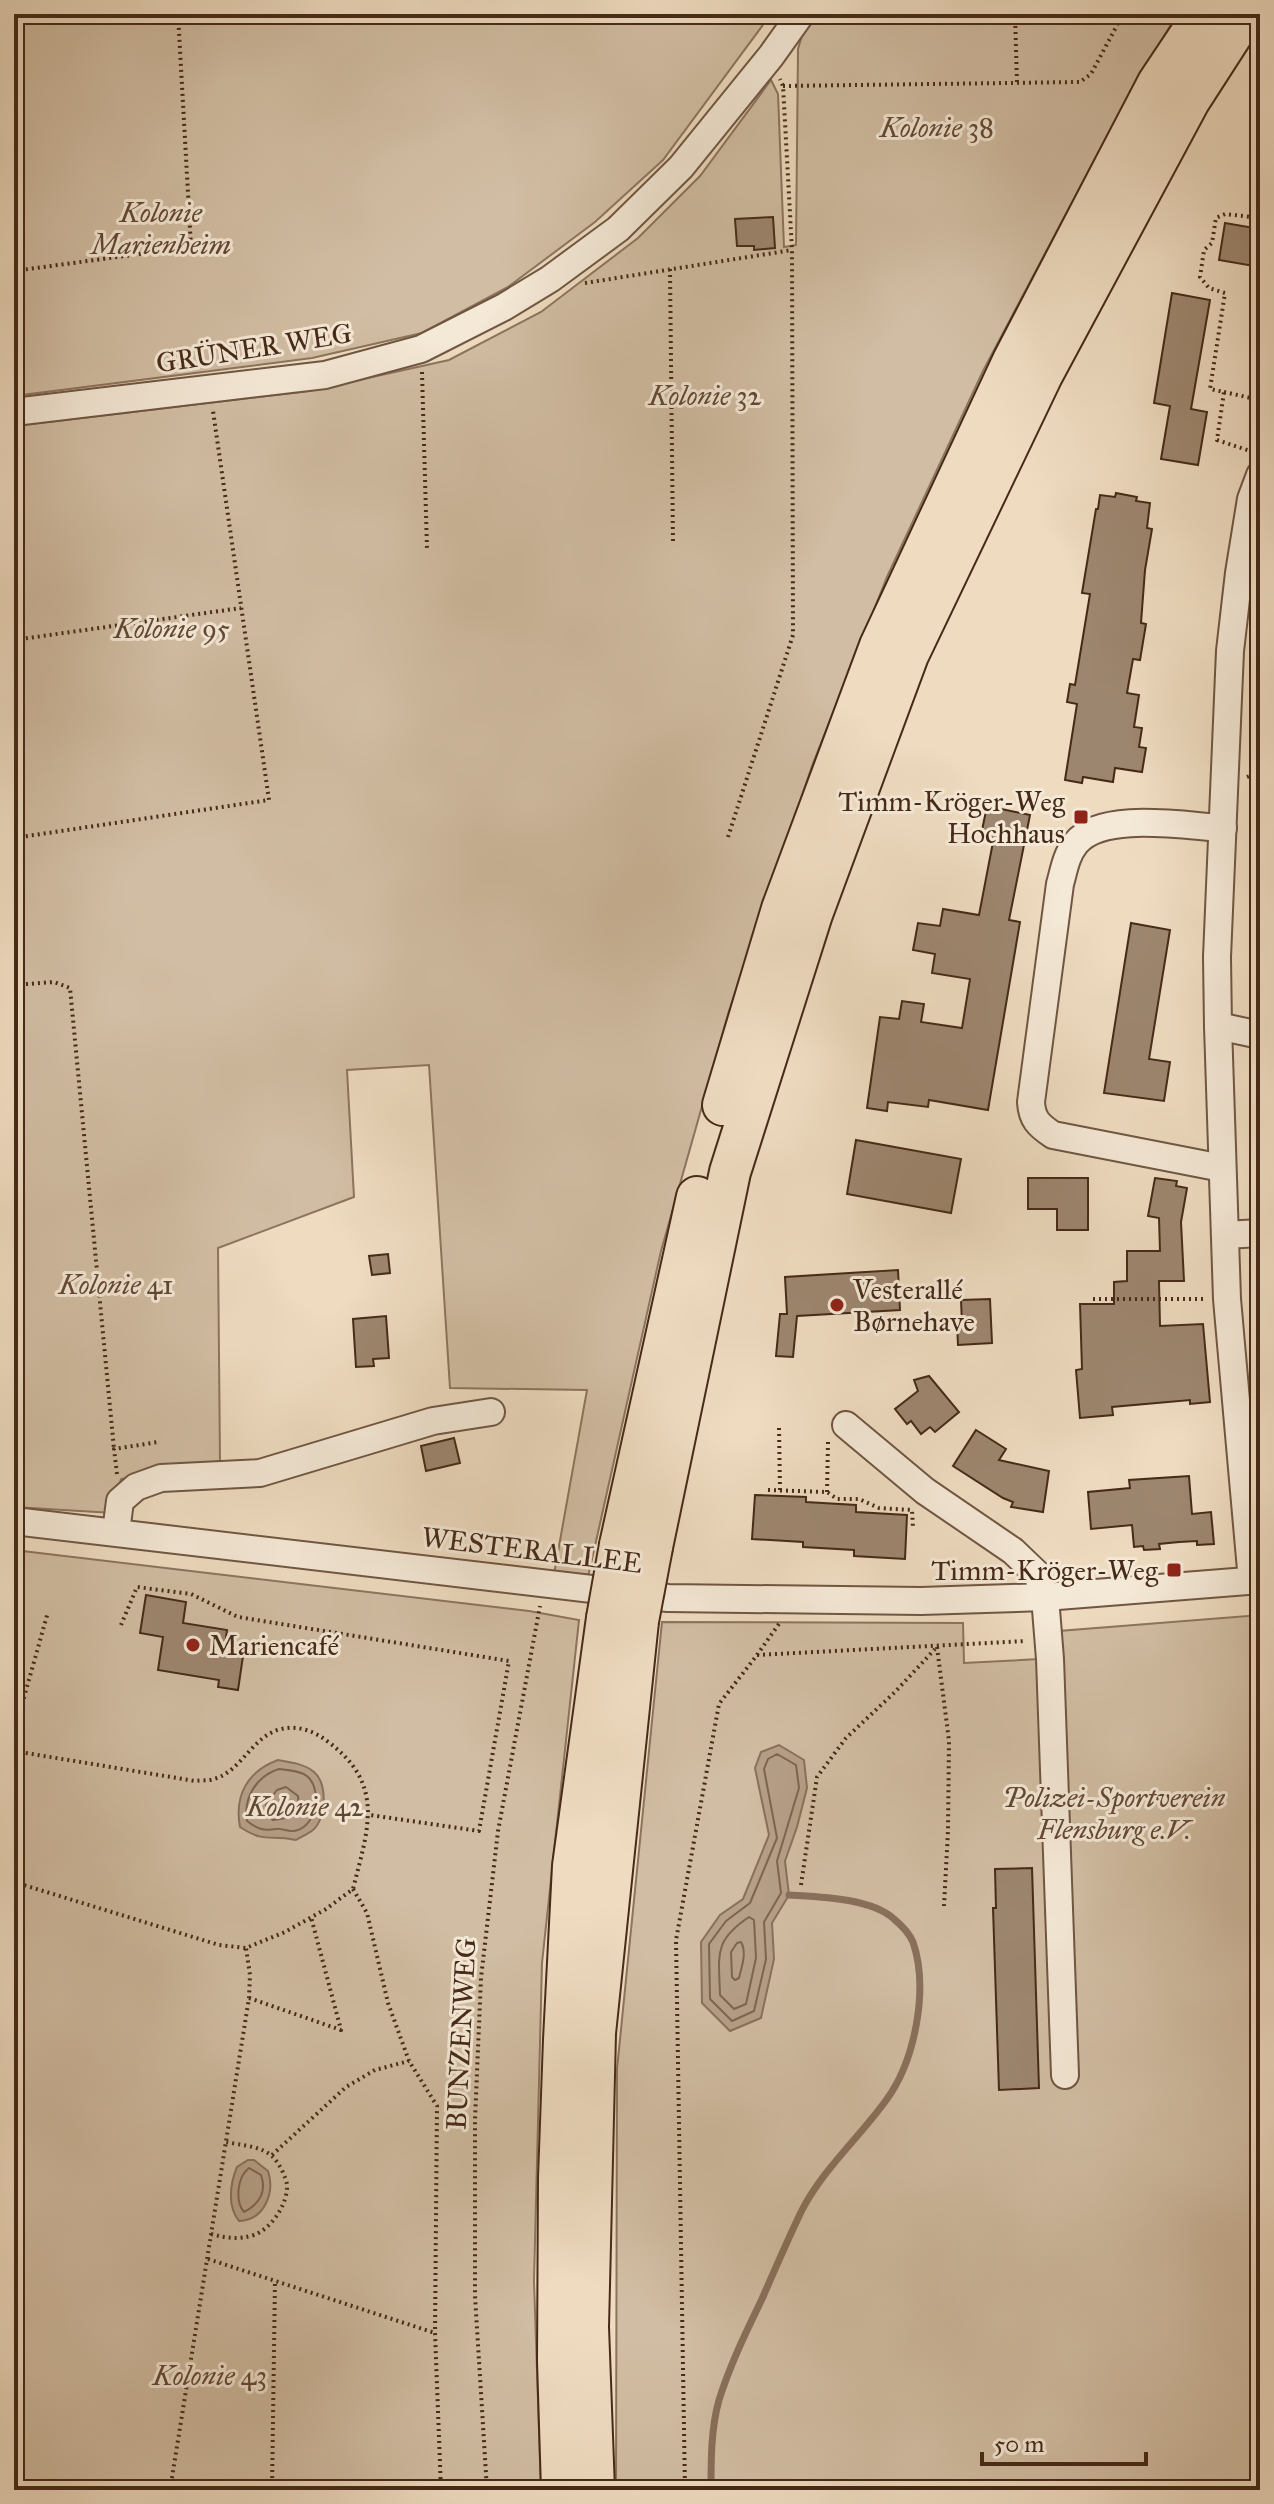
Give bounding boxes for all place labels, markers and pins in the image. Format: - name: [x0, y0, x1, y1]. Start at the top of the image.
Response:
- place label: Timm-Kröger-Weg Hochhaus: [838, 784, 1066, 851]
- marker: Timm-Kröger-Weg Hochhaus: [1072, 808, 1090, 826]
- place label: Vesterallé Børnehave: [852, 1272, 975, 1339]
- marker: Vesterallé Børnehave: [828, 1296, 846, 1314]
- place label: Timm-Kröger-Weg: [931, 1553, 1159, 1588]
- marker: Timm-Kröger-Weg: [1165, 1561, 1183, 1579]
- place label: Mariencafé: [209, 1628, 339, 1663]
- marker: Mariencafé: [184, 1636, 202, 1654]

